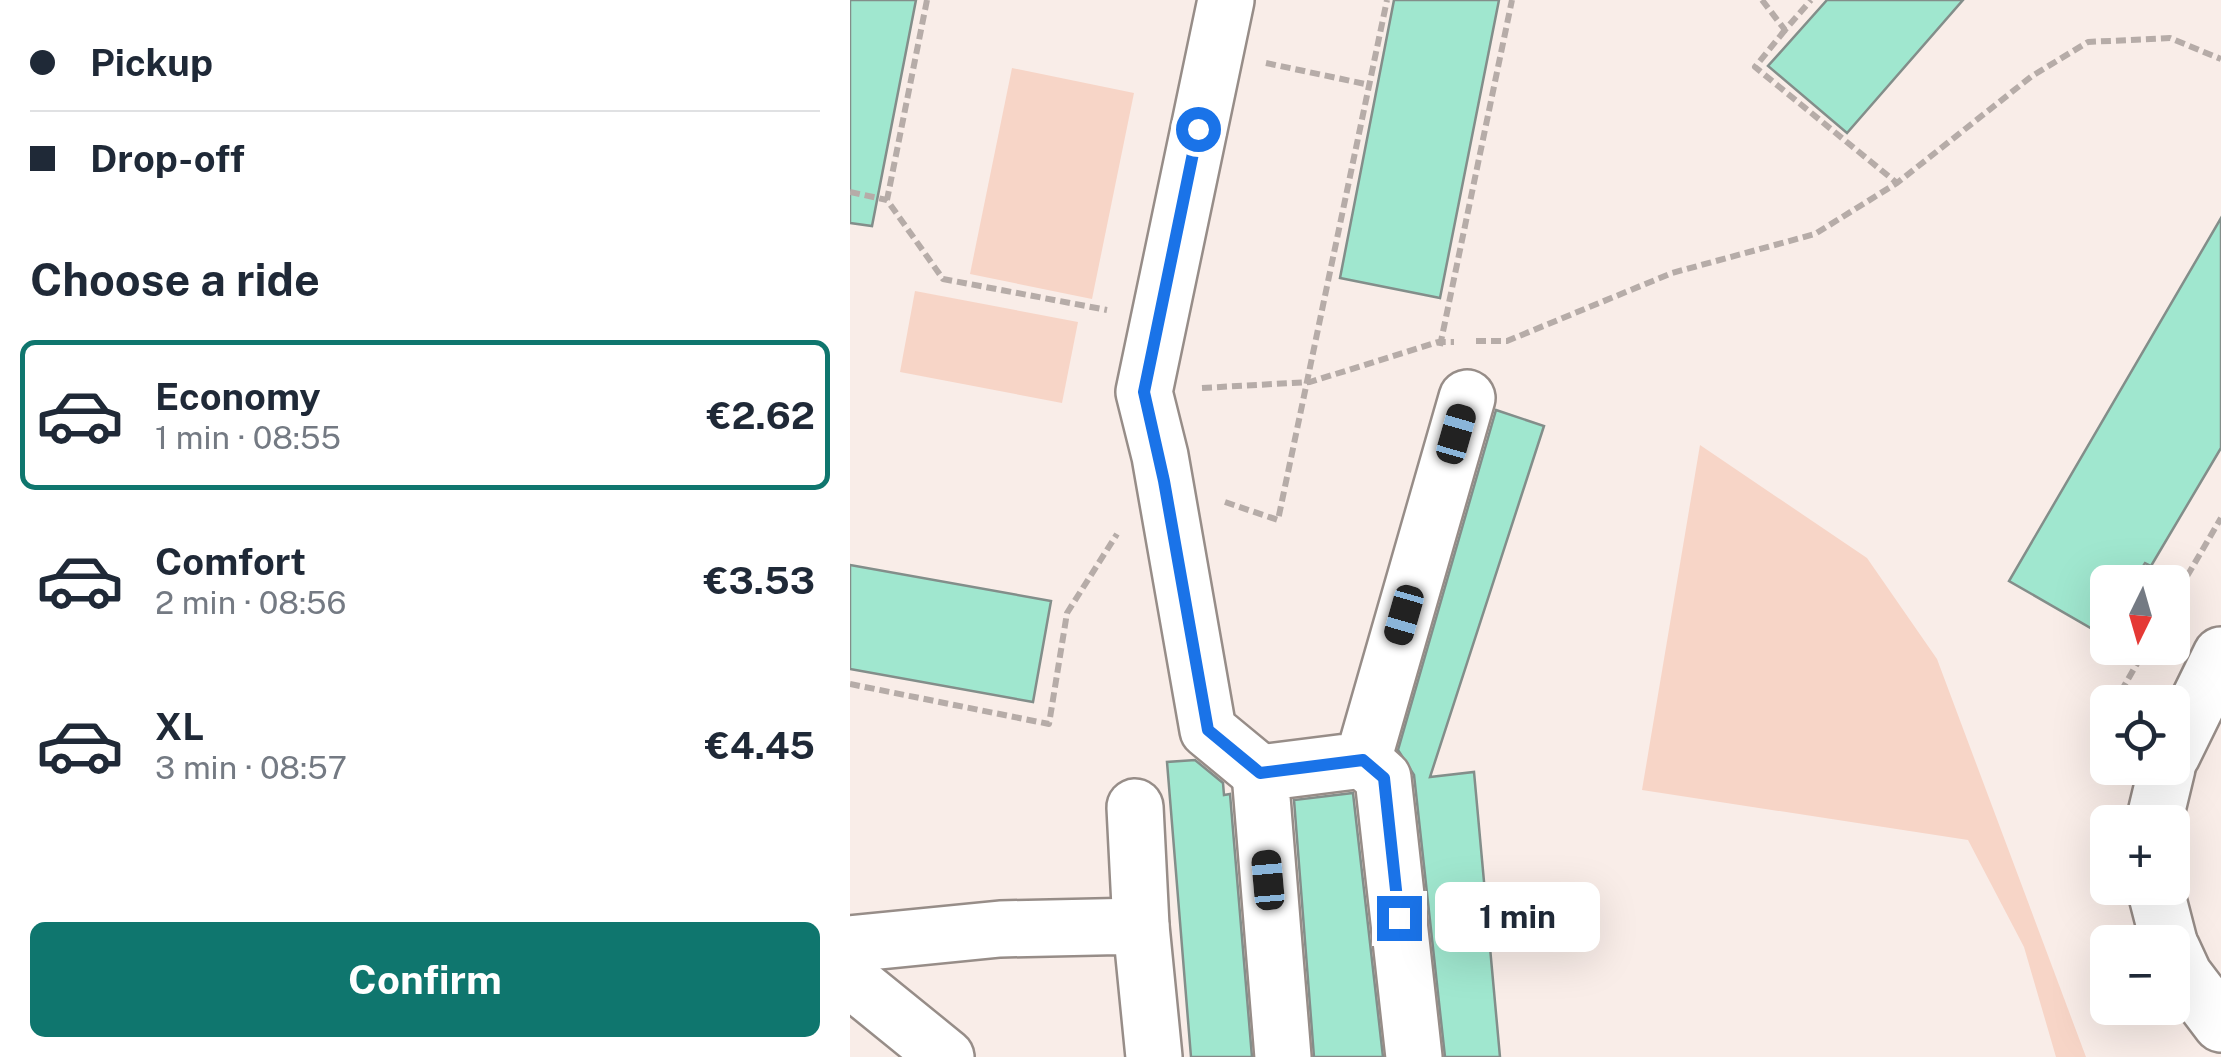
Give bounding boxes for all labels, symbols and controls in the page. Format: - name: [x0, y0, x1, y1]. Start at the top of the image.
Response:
- text: Pickup: [90, 40, 213, 85]
- route start: [1176, 107, 1221, 152]
- text: Drop-off: [90, 136, 245, 181]
- text: Choose a ride: [30, 253, 320, 306]
- icon: car: [35, 370, 125, 460]
- text: Economy: [155, 374, 321, 419]
- text: €2.62: [707, 393, 815, 438]
- car: [1433, 401, 1479, 467]
- text: 1 min · 08:55: [155, 419, 341, 456]
- icon: car: [35, 535, 125, 625]
- text: Comfort: [155, 539, 306, 584]
- text: €3.53: [704, 558, 815, 603]
- north arrow: [2090, 565, 2190, 665]
- map controls: [2090, 565, 2190, 1025]
- car: [1381, 582, 1427, 648]
- text: 2 min · 08:56: [155, 584, 347, 621]
- button: locate: [2090, 685, 2190, 785]
- icon: car: [35, 700, 125, 790]
- text: XL: [155, 704, 204, 749]
- text: €4.45: [705, 723, 815, 768]
- text: 3 min · 08:57: [155, 749, 347, 786]
- button: +: [2090, 805, 2190, 905]
- car: [1250, 849, 1286, 911]
- callout: 1 min: [1434, 883, 1599, 953]
- route end: [1377, 896, 1422, 941]
- text: 1 min: [1479, 898, 1556, 935]
- button: Confirm: [30, 922, 820, 1037]
- button: −: [2090, 925, 2190, 1025]

